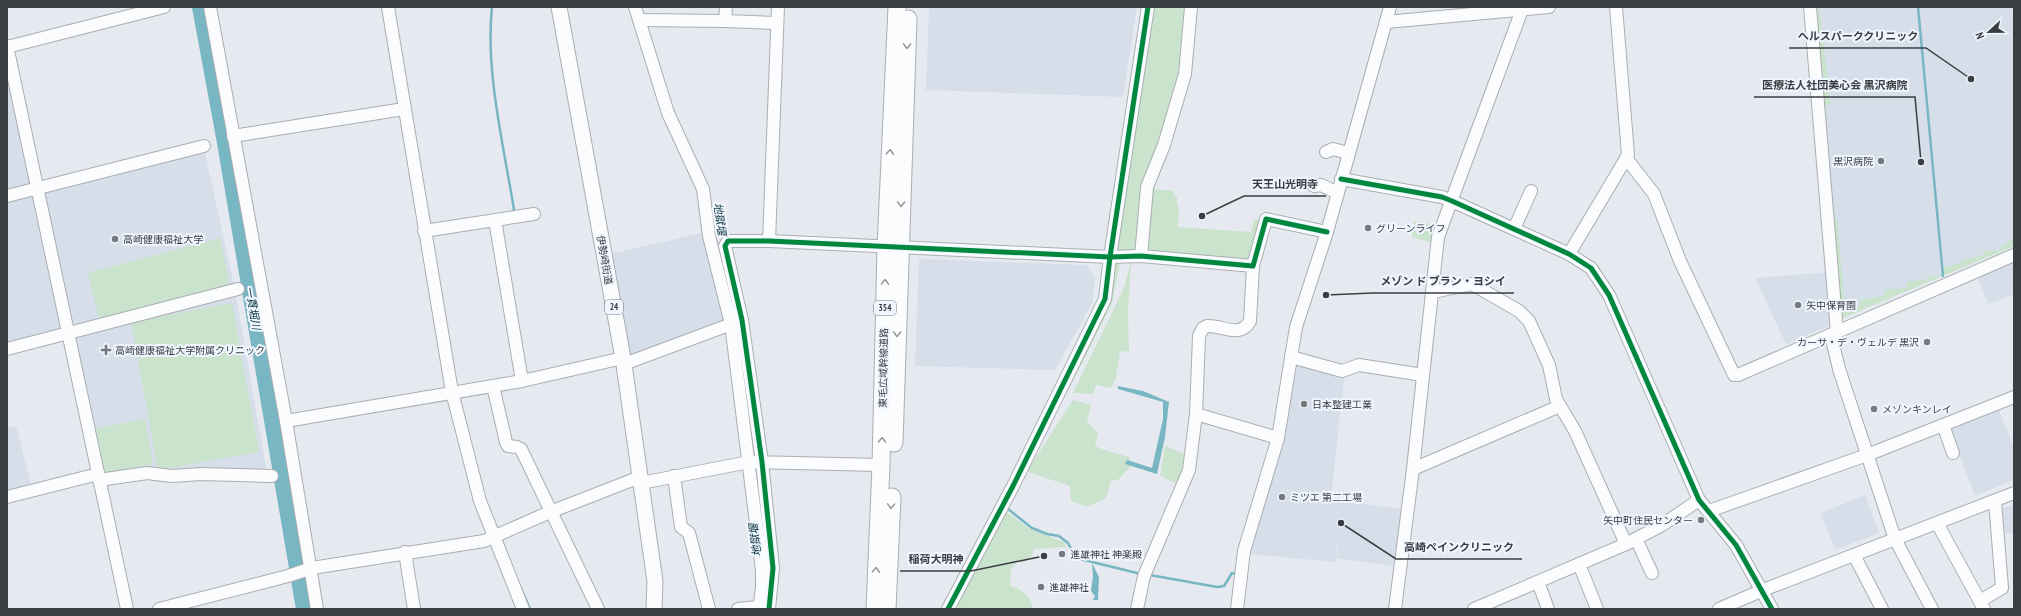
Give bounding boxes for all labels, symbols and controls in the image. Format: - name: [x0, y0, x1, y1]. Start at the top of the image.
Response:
- north arrow: [1969, 12, 2009, 52]
- callout: ヘルスパーククリニック: [1789, 25, 1926, 48]
- text: ヘルスパーククリニック: [1798, 29, 1918, 43]
- text: N: [1972, 30, 1987, 41]
- one-way arrow: [903, 43, 912, 49]
- callout: 医療法人社団美心会 黒沢病院: [1754, 74, 1915, 97]
- text: 医療法人社団美心会 黒沢病院: [1762, 78, 1908, 92]
- one-way arrow: [886, 149, 895, 155]
- place label: 黒沢病院: [1833, 155, 1873, 168]
- marker: 黒沢病院: [1876, 156, 1886, 166]
- callout: 天王山光明寺: [1244, 173, 1326, 196]
- text: 天王山光明寺: [1252, 177, 1318, 191]
- one-way arrow: [897, 201, 905, 207]
- water label: 地獄堰: [711, 202, 730, 238]
- place label: グリーンライフ: [1376, 222, 1446, 235]
- marker: グリーンライフ: [1363, 223, 1373, 233]
- place label: 高崎健康福祉大学: [123, 233, 203, 246]
- marker: 高崎健康福祉大学: [110, 234, 120, 244]
- street label: 伊勢崎街道: [594, 234, 615, 286]
- callout: メゾン ド ブラン・ヨシイ: [1373, 270, 1514, 293]
- text: メゾン ド ブラン・ヨシイ: [1380, 274, 1506, 288]
- one-way arrow: [881, 279, 889, 285]
- water label: 一貫堀川: [242, 285, 264, 332]
- place label: 矢中保育園: [1806, 299, 1856, 312]
- road number: 24: [605, 300, 623, 314]
- marker: 矢中保育園: [1793, 300, 1803, 310]
- road number: 354: [874, 301, 896, 315]
- street label: 東毛広域幹線道路: [876, 328, 891, 408]
- one-way arrow: [893, 331, 901, 337]
- place label: カーサ・デ・ヴェルデ 黒沢: [1797, 336, 1919, 349]
- marker: カーサ・デ・ヴェルデ 黒沢: [1922, 337, 1932, 347]
- marker: 高崎健康福祉大学附属クリニック: [100, 344, 112, 356]
- place label: 高崎健康福祉大学附属クリニック: [115, 344, 265, 357]
- place label: 日本整建工業: [1312, 398, 1372, 411]
- marker: 日本整建工業: [1299, 399, 1309, 409]
- place label: メゾンキンレイ: [1882, 403, 1952, 416]
- marker: メゾンキンレイ: [1869, 404, 1879, 414]
- one-way arrow: [878, 437, 886, 443]
- place label: ミツエ 第二工場: [1290, 491, 1362, 504]
- marker: ミツエ 第二工場: [1277, 492, 1287, 502]
- one-way arrow: [887, 503, 896, 509]
- place label: 矢中町住民センター: [1603, 514, 1693, 527]
- marker: 矢中町住民センター: [1696, 515, 1706, 525]
- water label: 地獄堰: [746, 521, 764, 557]
- callout: 高崎ペインクリニック: [1396, 536, 1522, 559]
- text: 高崎ペインクリニック: [1404, 540, 1514, 554]
- callout: 稲荷大明神: [900, 548, 971, 571]
- place label: 進雄神社 神楽殿: [1070, 548, 1142, 561]
- marker: 進雄神社 神楽殿: [1057, 549, 1067, 559]
- text: 稲荷大明神: [909, 552, 964, 566]
- one-way arrow: [872, 567, 881, 573]
- place label: 進雄神社: [1049, 581, 1089, 594]
- marker: 進雄神社: [1036, 582, 1046, 592]

